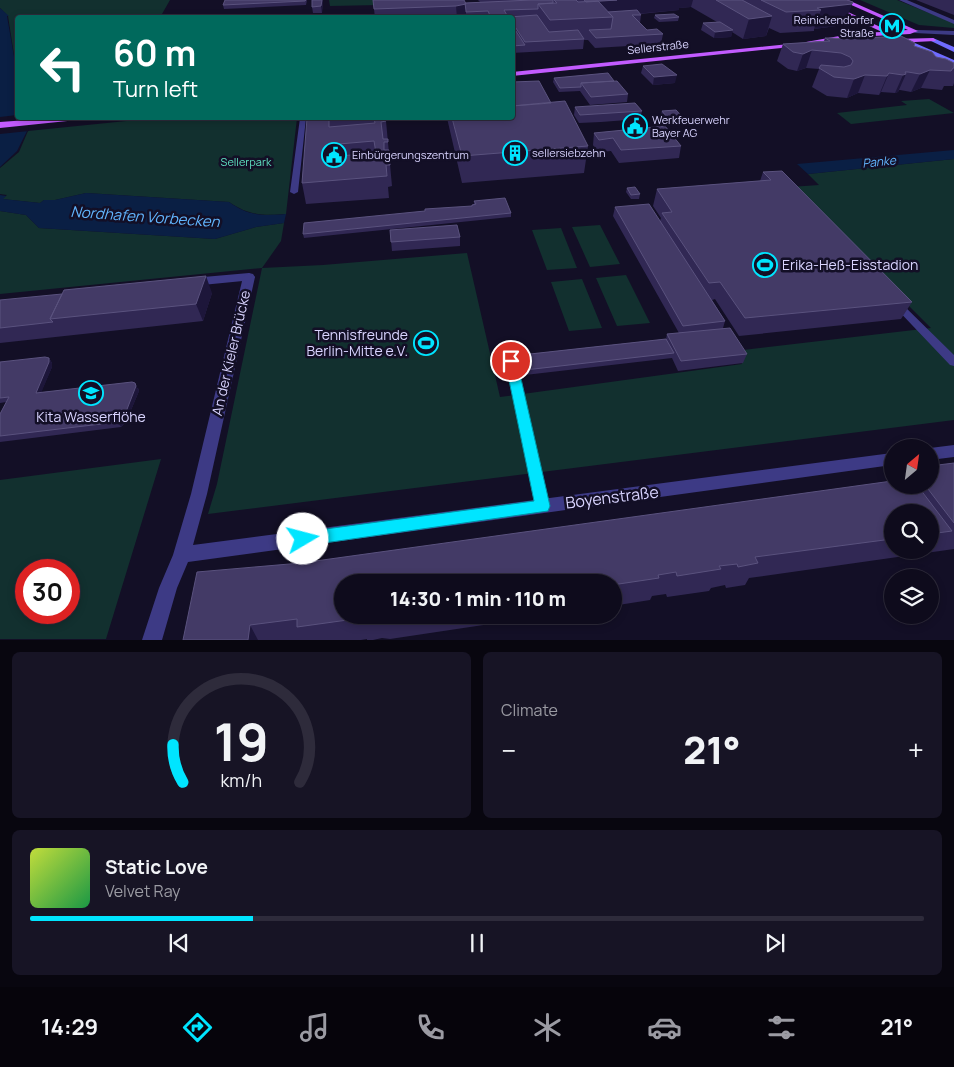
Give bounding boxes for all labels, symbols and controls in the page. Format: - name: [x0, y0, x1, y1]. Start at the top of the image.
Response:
- place label: Reinickendorfer Straße: [794, 12, 875, 40]
- metro station icon: Reinickendorfer Straße: [879, 13, 905, 39]
- text: 60 m: [113, 29, 196, 77]
- icon: left: [30, 35, 95, 100]
- street label: Sellerstraße: [627, 36, 690, 57]
- text: Turn left: [113, 74, 198, 104]
- place label: Werkfeuerwehr Bayer AG: [652, 112, 730, 140]
- public building icon: Werkfeuerwehr Bayer AG: [622, 113, 648, 139]
- building icon: sellersiebzehn: [502, 140, 528, 166]
- public building icon: Einbürgerungszentrum: [321, 142, 347, 168]
- place label: sellersiebzehn: [532, 145, 605, 160]
- place label: Einbürgerungszentrum: [352, 147, 469, 162]
- water label: Panke: [861, 151, 898, 172]
- park label: Sellerpark: [221, 154, 272, 169]
- water label: Nordhafen Vorbecken: [70, 201, 221, 232]
- sports icon: Erika-Heß-Eisstadion: [752, 252, 778, 278]
- place label: Erika-Heß-Eisstadion: [782, 255, 918, 274]
- street label: An der Kieler Brücke: [207, 288, 254, 417]
- place label: Tennisfreunde Berlin-Mitte e.V.: [306, 325, 408, 360]
- sports icon: Tennisfreunde Berlin-Mitte e.V.: [413, 330, 439, 356]
- pin: [490, 340, 532, 382]
- icon: arrive: [497, 347, 525, 375]
- school or university icon: Kita Wasserflöhe: [78, 380, 104, 406]
- place label: Kita Wasserflöhe: [36, 407, 146, 426]
- north arrow: [884, 439, 939, 494]
- map controls: [884, 439, 939, 624]
- street label: Boyenstraße: [564, 480, 660, 514]
- button: search: [884, 504, 939, 559]
- position arrow: [276, 512, 328, 564]
- speed limit sign: 30: [15, 559, 80, 624]
- button: layers: [884, 569, 939, 624]
- text: 14:30 · 1 min · 110 m: [390, 586, 566, 612]
- text: Climate: [501, 699, 558, 721]
- text: 19: [214, 706, 269, 777]
- text: 21°: [683, 723, 741, 775]
- text: −: [501, 731, 516, 769]
- text: +: [908, 731, 924, 769]
- text: km/h: [221, 768, 262, 792]
- text: Static Love: [105, 854, 208, 880]
- text: Velvet Ray: [105, 880, 181, 902]
- icon: previous: [165, 929, 193, 957]
- icon: pause: [463, 929, 491, 957]
- icon: next: [761, 929, 789, 957]
- icon: directions: [180, 1010, 215, 1045]
- icon: music: [297, 1010, 332, 1045]
- icon: phone: [413, 1010, 448, 1045]
- icon: climate: [530, 1010, 565, 1045]
- icon: car: [647, 1010, 682, 1045]
- icon: filters: [764, 1010, 799, 1045]
- text: 14:29: [41, 1012, 98, 1042]
- text: 21°: [880, 1012, 913, 1042]

